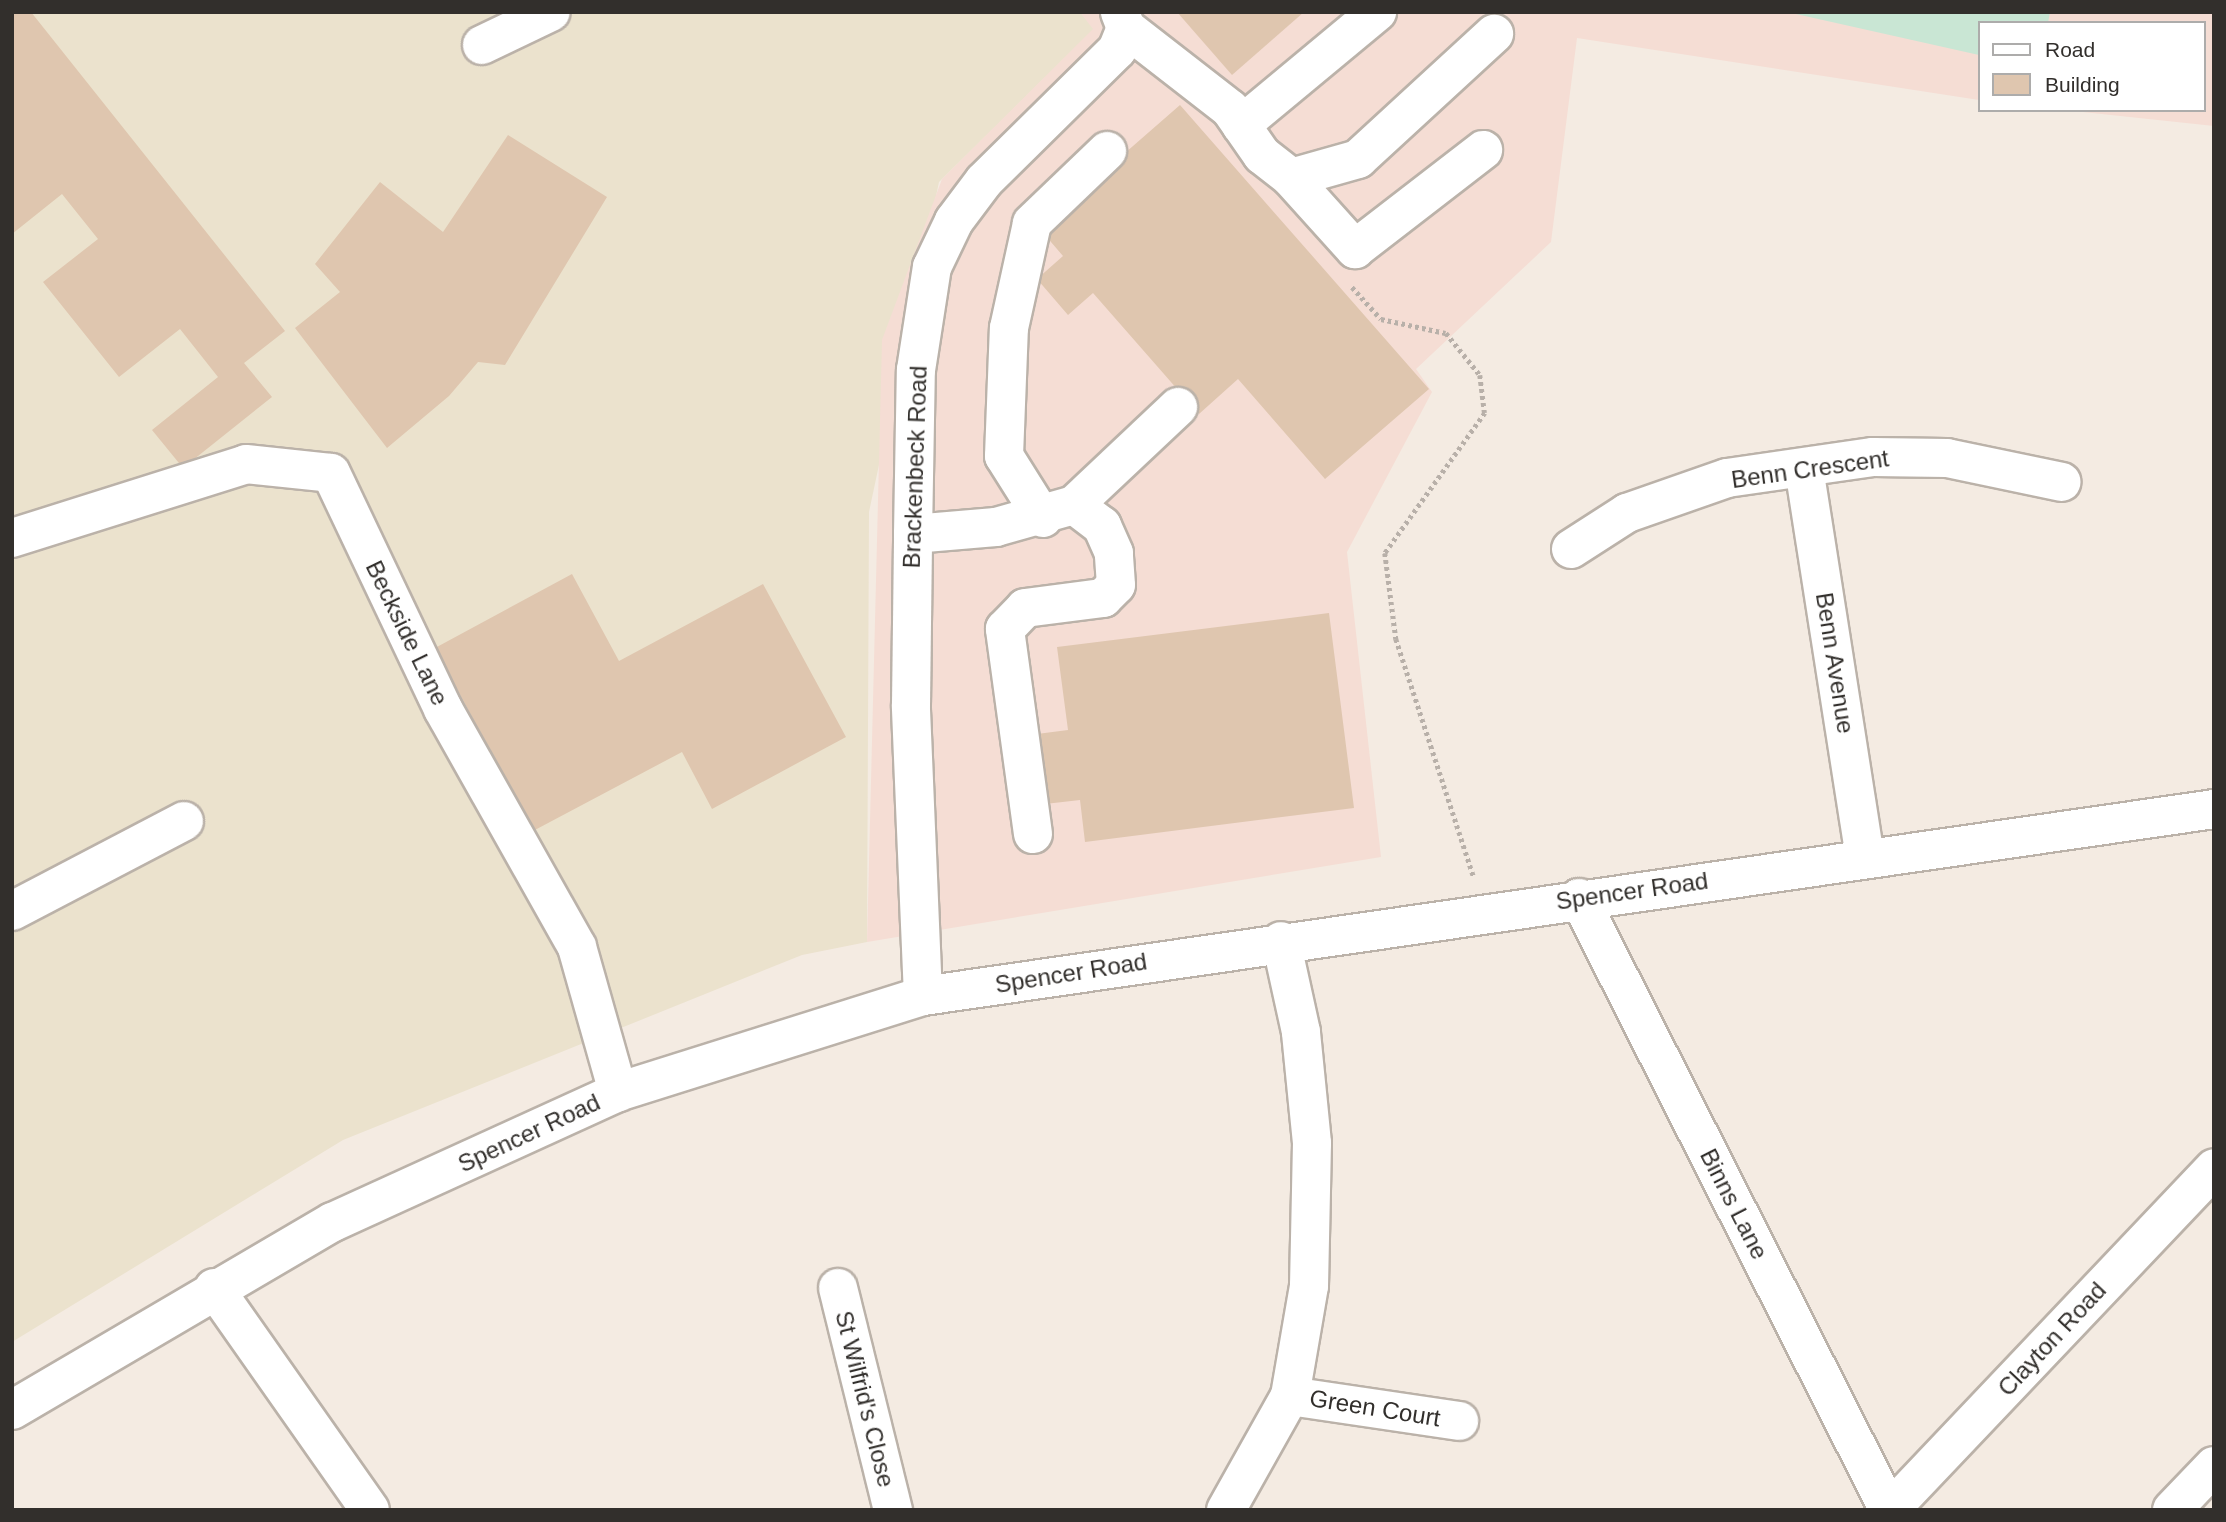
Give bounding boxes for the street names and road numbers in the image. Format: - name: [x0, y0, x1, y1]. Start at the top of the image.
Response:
- street label: Brackenbeck Road: [897, 365, 933, 569]
- street label: Benn Crescent: [1729, 444, 1891, 494]
- street label: Beckside Lane: [360, 556, 454, 710]
- street label: Benn Avenue: [1810, 590, 1860, 736]
- street label: Spencer Road: [1554, 866, 1710, 916]
- street label: Spencer Road: [993, 947, 1149, 999]
- street label: Spencer Road: [453, 1088, 605, 1178]
- street label: Binns Lane: [1694, 1144, 1774, 1264]
- street label: Clayton Road: [1992, 1276, 2112, 1402]
- street label: St Wilfrid's Close: [829, 1308, 901, 1490]
- street label: Green Court: [1308, 1383, 1442, 1433]

